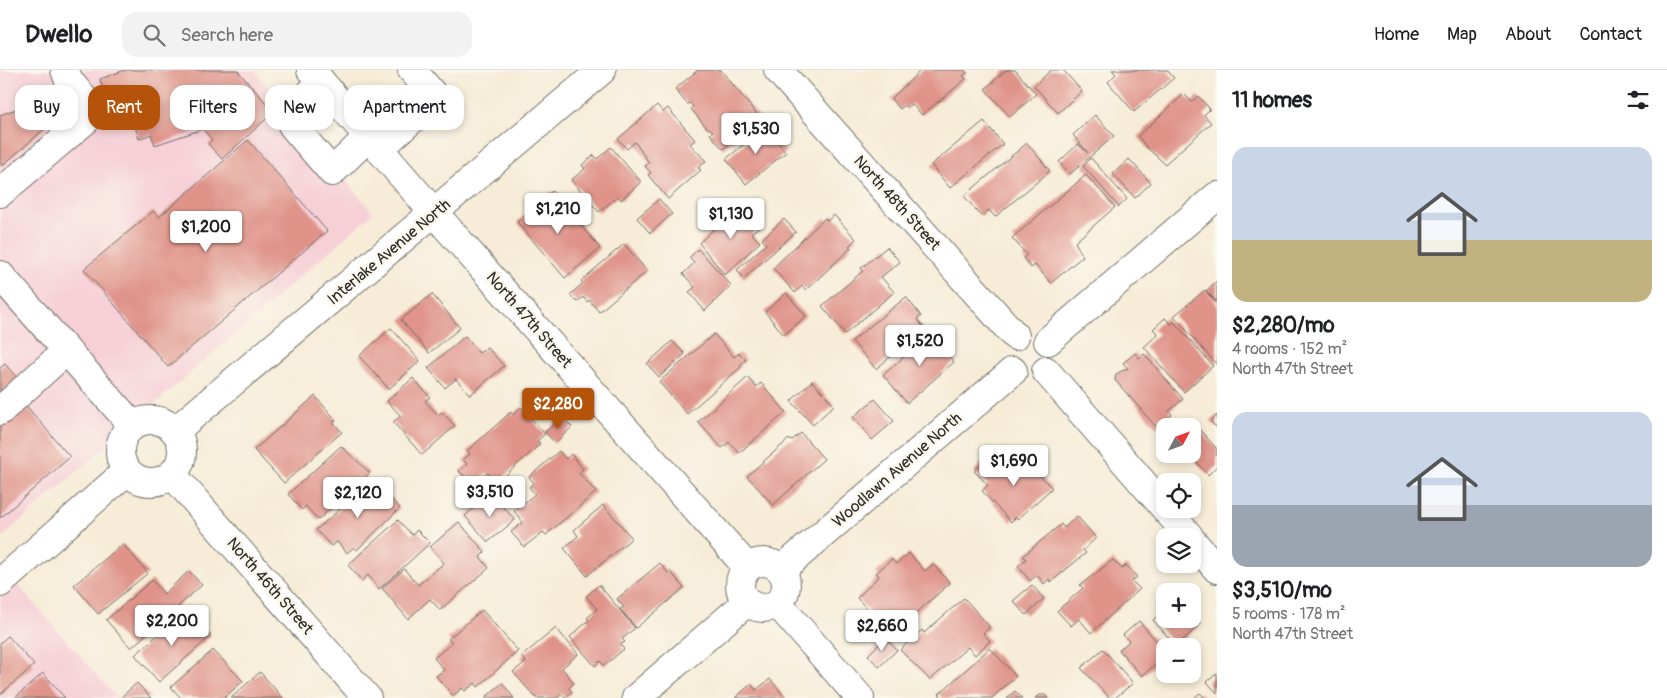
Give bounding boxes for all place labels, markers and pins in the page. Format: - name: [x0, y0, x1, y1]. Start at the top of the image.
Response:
- pin: $1,530: [715, 112, 797, 155]
- pin: $1,210: [517, 192, 599, 235]
- pin: $1,130: [690, 198, 772, 240]
- pin: $1,200: [165, 210, 247, 253]
- pin: $1,520: [879, 324, 961, 367]
- pin: $2,280: [517, 388, 599, 430]
- pin: $1,690: [973, 444, 1055, 487]
- pin: $2,120: [317, 476, 399, 519]
- pin: $3,510: [449, 476, 531, 518]
- pin: $2,200: [131, 604, 213, 647]
- pin: $2,660: [841, 610, 923, 652]

